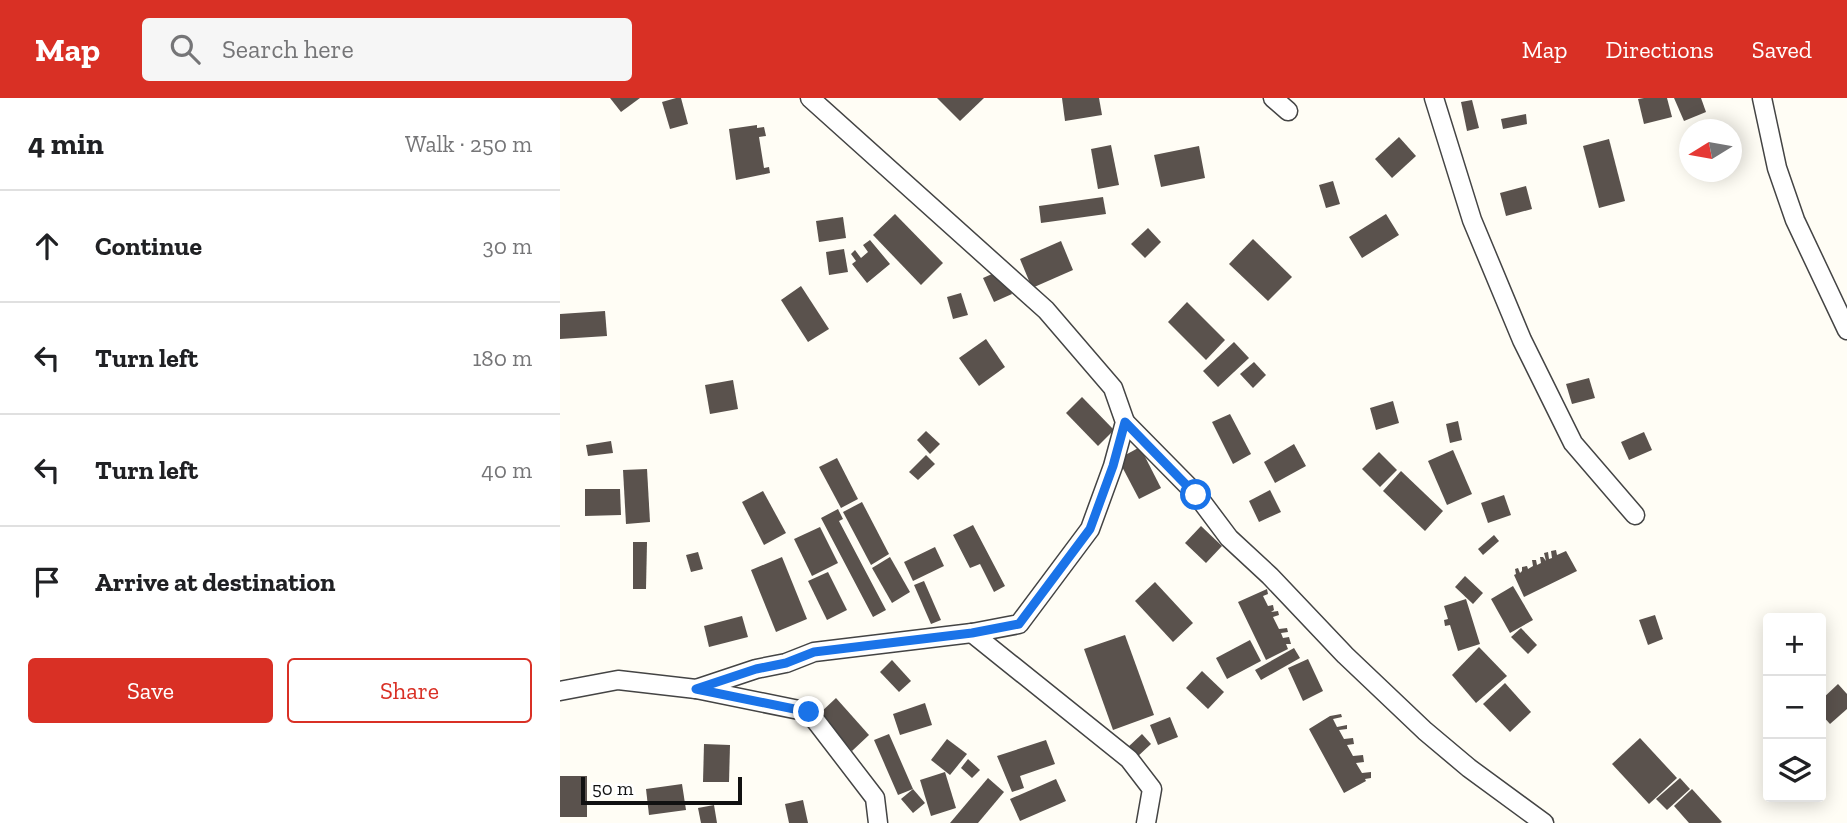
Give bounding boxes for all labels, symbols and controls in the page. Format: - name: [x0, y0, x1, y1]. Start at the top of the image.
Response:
- search box: [142, 18, 632, 81]
- text: Map: [35, 30, 100, 69]
- icon: search: [166, 30, 204, 68]
- text: Search here: [222, 33, 354, 65]
- text: Map: [1522, 35, 1568, 64]
- text: Directions: [1606, 35, 1714, 64]
- text: Saved: [1752, 35, 1812, 64]
- north arrow: [1679, 119, 1742, 182]
- text: 4 min: [28, 126, 104, 162]
- text: Walk · 250 m: [405, 130, 532, 158]
- icon: ahead: [28, 227, 66, 265]
- text: Continue: [95, 230, 202, 262]
- text: 30 m: [482, 232, 532, 260]
- icon: left: [28, 339, 66, 377]
- text: Turn left: [95, 342, 198, 374]
- text: 180 m: [472, 344, 532, 372]
- icon: left: [28, 451, 66, 489]
- text: Turn left: [95, 454, 198, 486]
- text: 40 m: [481, 456, 532, 484]
- route start: [1180, 479, 1211, 510]
- icon: arrive: [28, 563, 66, 601]
- text: Arrive at destination: [95, 566, 335, 598]
- map controls: [1763, 613, 1826, 802]
- button: +: [1763, 613, 1826, 676]
- button: Save: [28, 658, 273, 723]
- button: Share: [287, 658, 532, 723]
- button: −: [1763, 676, 1826, 739]
- route end: [793, 696, 824, 727]
- button: layers: [1763, 739, 1826, 802]
- scale bar: [581, 774, 742, 806]
- text: 50 m: [592, 777, 633, 800]

